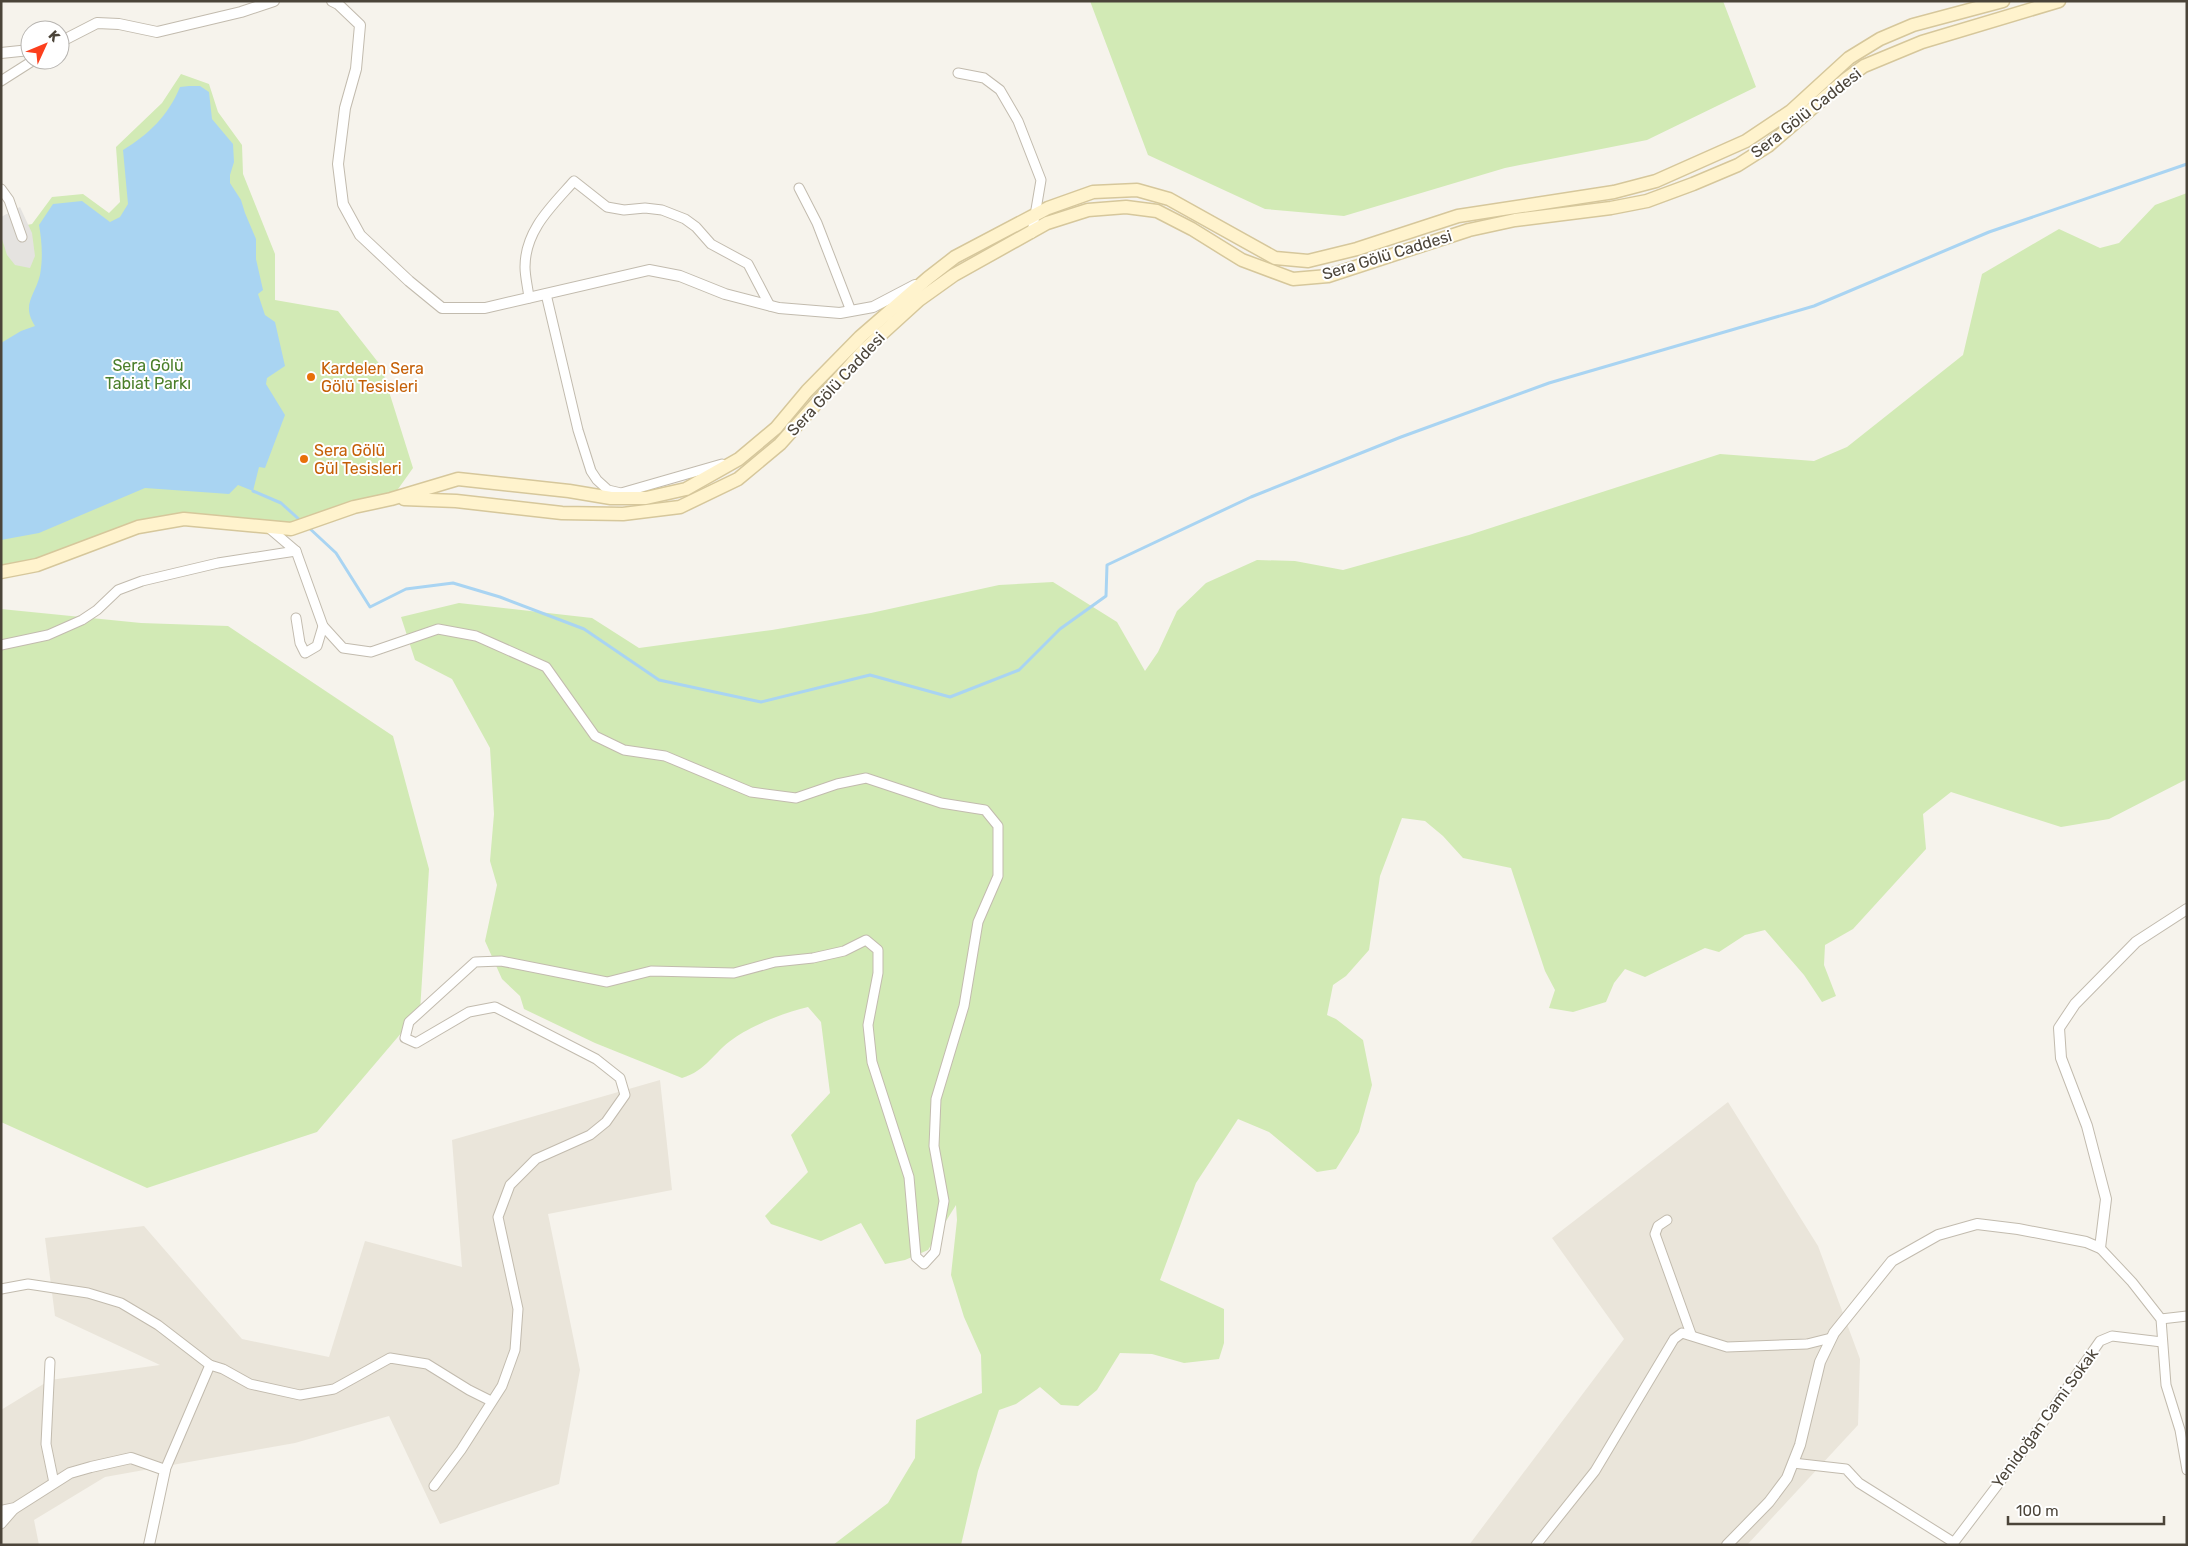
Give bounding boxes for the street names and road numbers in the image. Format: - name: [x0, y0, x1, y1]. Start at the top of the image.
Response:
- street label: Sera Gölü Caddesi: [1747, 64, 1865, 162]
- street label: Sera Gölü Caddesi: [1320, 226, 1454, 284]
- street label: Sera Gölü Caddesi: [783, 328, 889, 440]
- street label: Yenidoğan Cami Sokak: [1988, 1344, 2103, 1492]

